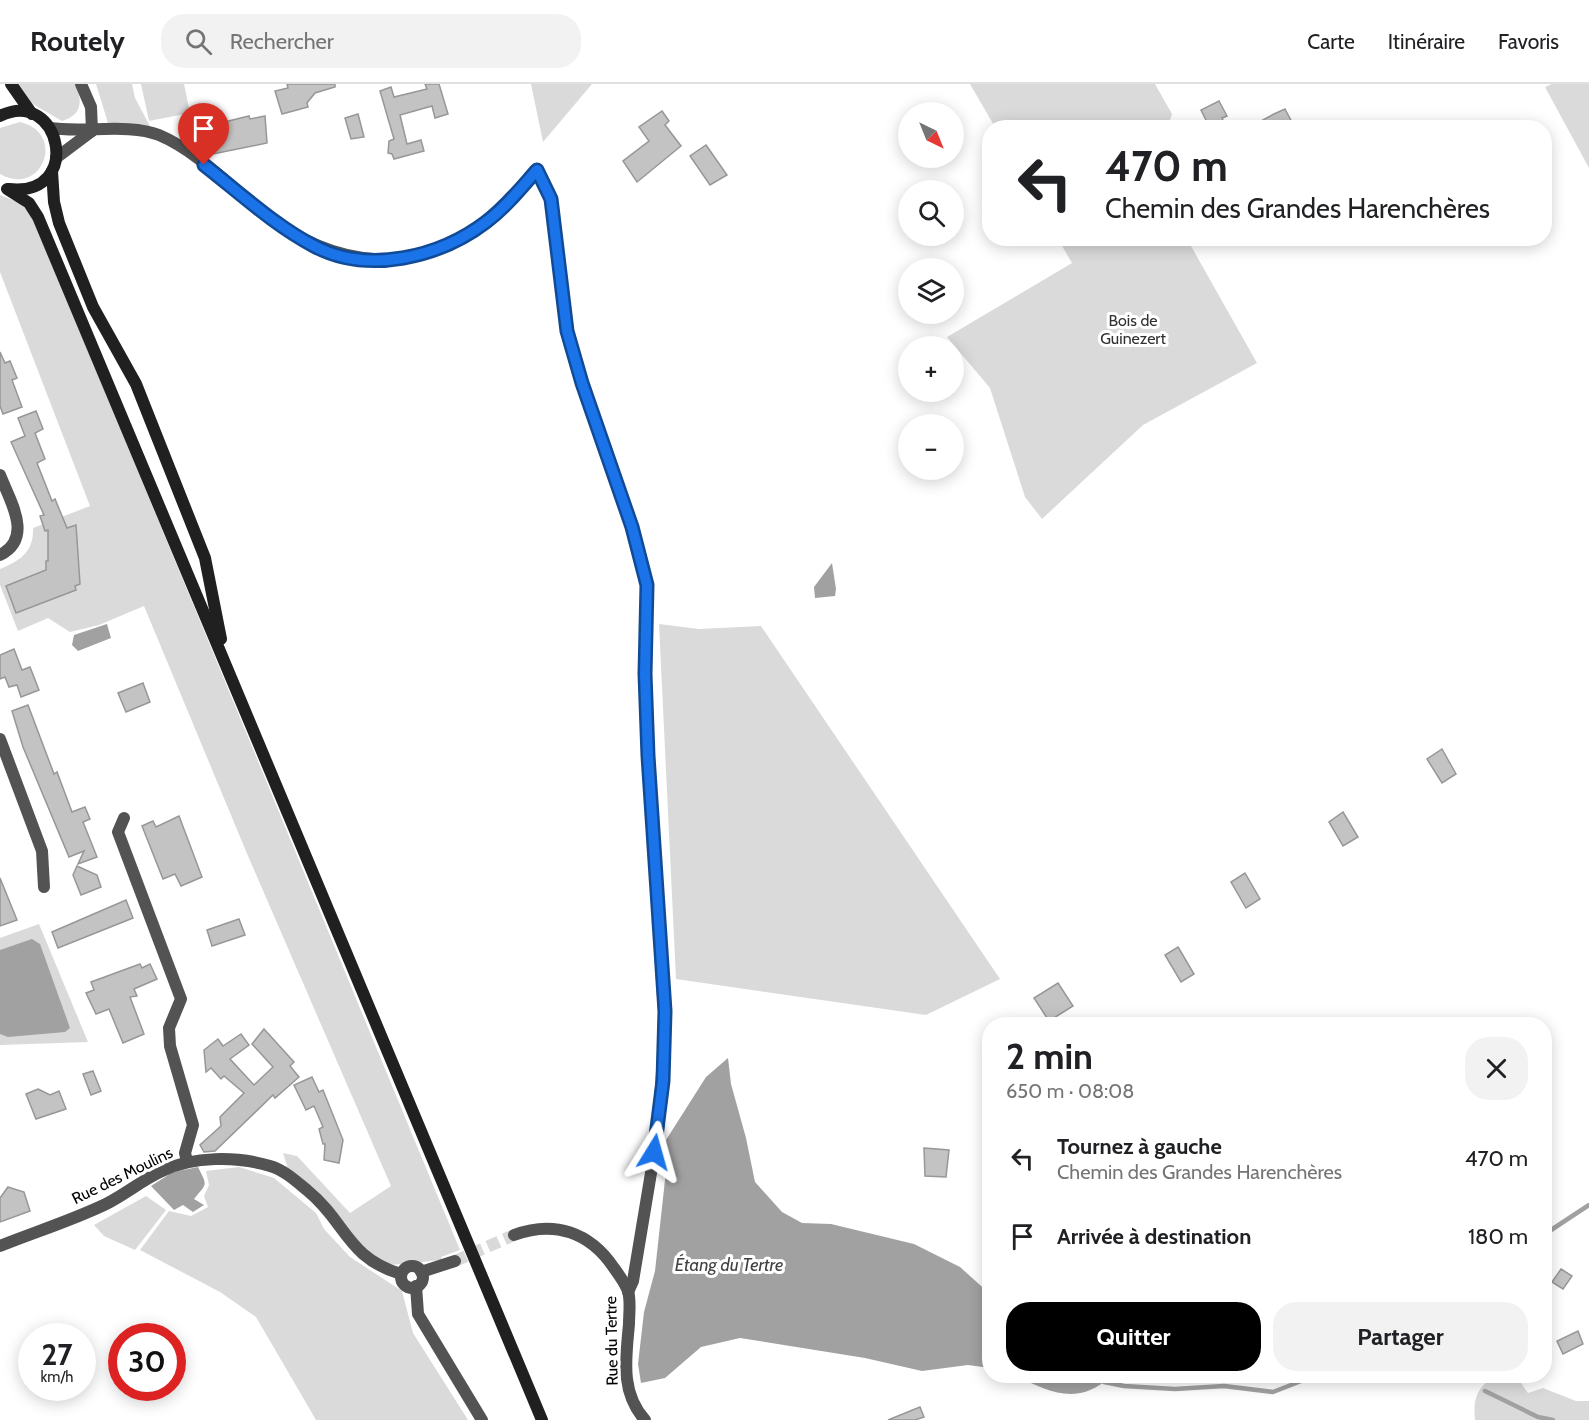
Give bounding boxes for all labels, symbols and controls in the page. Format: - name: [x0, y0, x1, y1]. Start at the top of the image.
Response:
- search box: [161, 14, 581, 68]
- text: Routely: [30, 24, 125, 58]
- icon: search: [182, 25, 215, 58]
- text: Rechercher: [230, 28, 334, 55]
- text: Carte: [1307, 29, 1355, 54]
- text: Itinéraire: [1388, 29, 1465, 54]
- text: Favoris: [1498, 29, 1559, 54]
- north arrow: [898, 102, 964, 168]
- map controls: [898, 102, 964, 480]
- pin: [178, 103, 229, 165]
- icon: arrive: [187, 112, 220, 145]
- text: 470 m: [1105, 140, 1228, 192]
- icon: left: [1006, 144, 1084, 222]
- button: search: [898, 180, 964, 246]
- text: Chemin des Grandes Harenchères: [1105, 192, 1490, 225]
- button: layers: [898, 258, 964, 324]
- park label: Bois de Guinezert: [1100, 311, 1166, 348]
- button: +: [898, 336, 964, 402]
- button: −: [898, 414, 964, 480]
- text: 2 min: [1006, 1034, 1093, 1078]
- button: close: [1465, 1037, 1528, 1100]
- text: 650 m · 08:08: [1006, 1079, 1134, 1103]
- position arrow: [622, 1120, 686, 1184]
- text: Tournez à gauche: [1057, 1133, 1222, 1160]
- icon: left: [1006, 1142, 1039, 1175]
- street label: Rue des Moulins: [69, 1143, 176, 1208]
- text: 470 m: [1465, 1145, 1528, 1172]
- text: Chemin des Grandes Harenchères: [1057, 1160, 1342, 1184]
- icon: arrive: [1006, 1220, 1039, 1253]
- text: Arrivée à destination: [1057, 1223, 1251, 1250]
- text: 180 m: [1468, 1223, 1528, 1250]
- water label: Étang du Tertre: [675, 1253, 783, 1276]
- street label: Rue du Tertre: [601, 1296, 622, 1386]
- button: Quitter: [1006, 1302, 1261, 1371]
- button: Partager: [1273, 1302, 1528, 1371]
- speed limit sign: 30: [108, 1323, 186, 1401]
- text: 27: [41, 1336, 73, 1373]
- text: km/h: [41, 1368, 73, 1386]

